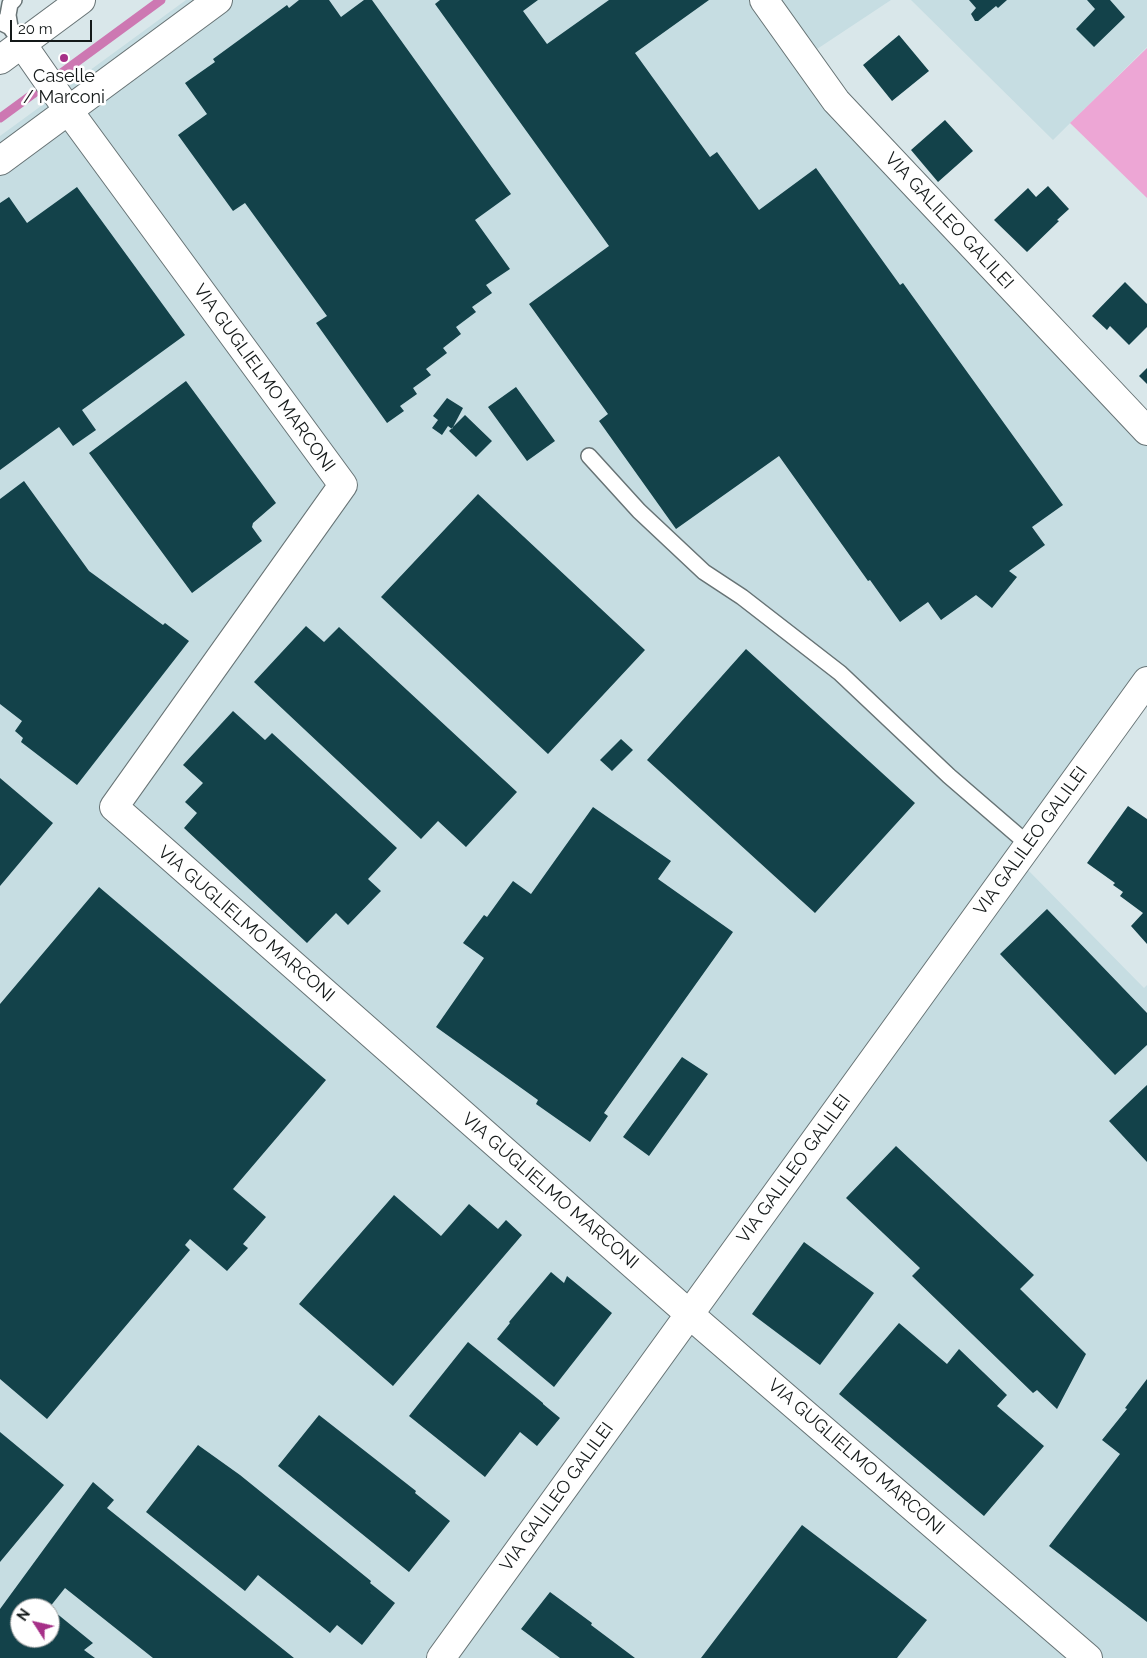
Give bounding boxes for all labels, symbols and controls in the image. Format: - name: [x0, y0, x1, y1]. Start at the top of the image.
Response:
- scale bar: [12, 10, 95, 42]
- text: 20 m: [18, 20, 53, 38]
- marker: Caselle / Marconi: [58, 52, 70, 64]
- place label: Caselle / Marconi: [23, 66, 105, 108]
- street label: VIA GALILEO GALILEI: [880, 148, 1018, 294]
- street label: VIA GUGLIELMO MARCONI: [189, 280, 339, 476]
- street label: VIA GALILEO GALILEI: [970, 762, 1092, 920]
- street label: VIA GUGLIELMO MARCONI: [153, 841, 339, 1007]
- street label: VIA GALILEO GALILEI: [733, 1090, 855, 1248]
- street label: VIA GUGLIELMO MARCONI: [457, 1108, 643, 1274]
- street label: VIA GUGLIELMO MARCONI: [763, 1374, 949, 1540]
- street label: VIA GALILEO GALILEI: [496, 1418, 618, 1576]
- north arrow: [10, 1598, 60, 1648]
- text: N: [14, 1606, 33, 1624]

